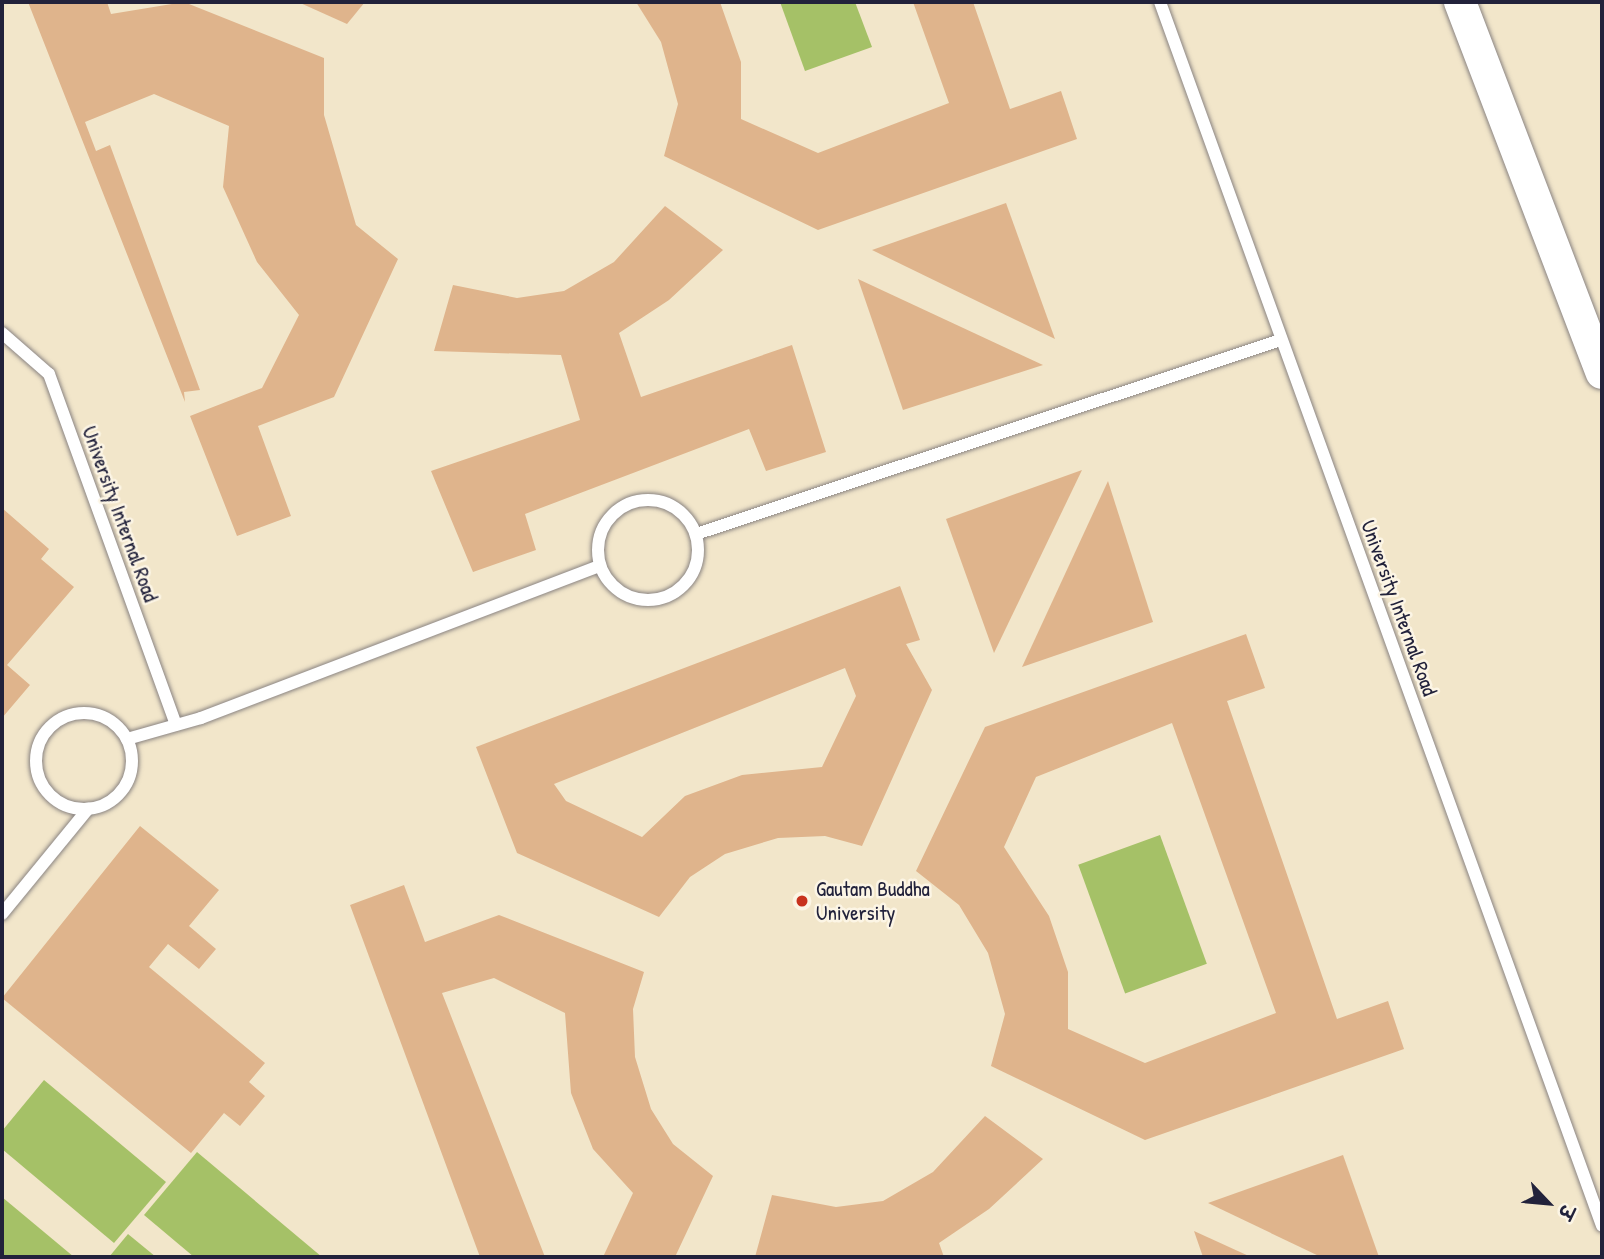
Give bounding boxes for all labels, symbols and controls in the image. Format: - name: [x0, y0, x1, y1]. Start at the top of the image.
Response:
- street label: University Internal Road: [77, 423, 163, 605]
- street label: University Internal Road: [1356, 517, 1442, 699]
- place label: Gautam Buddha University: [816, 876, 930, 926]
- marker: Gautam Buddha University: [794, 893, 810, 909]
- north arrow: [1513, 1168, 1583, 1238]
- text: उ: [1552, 1201, 1581, 1224]

